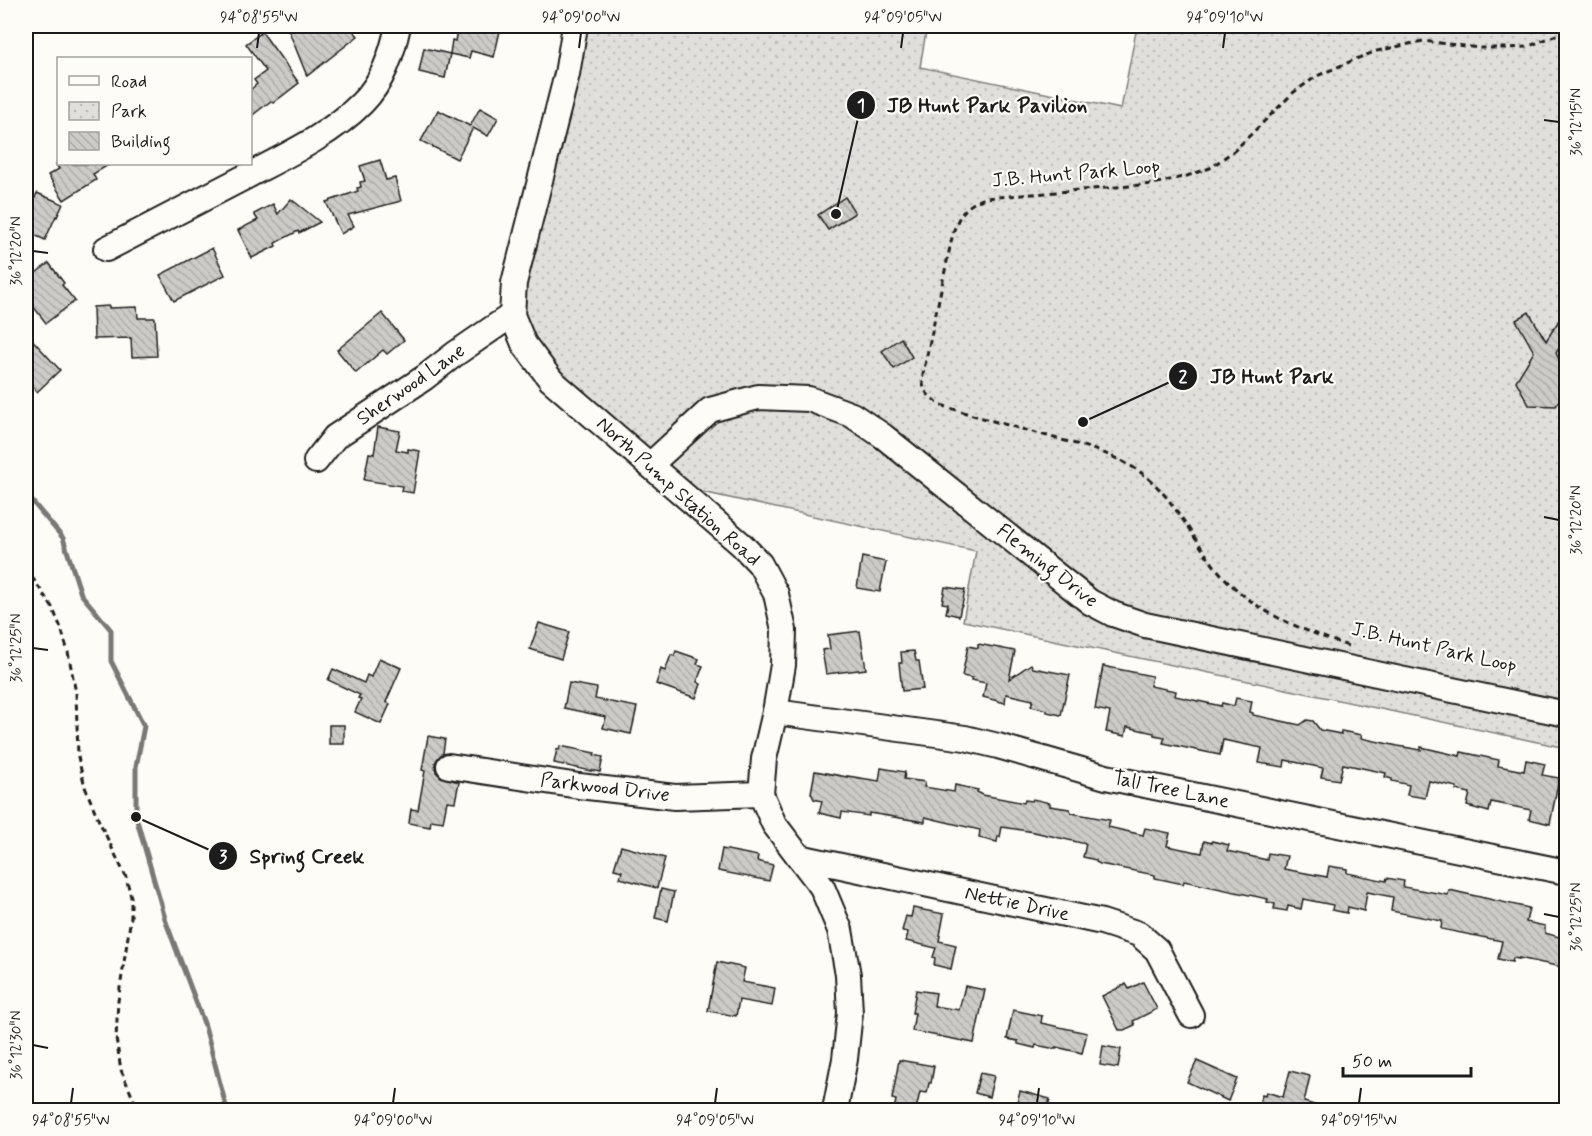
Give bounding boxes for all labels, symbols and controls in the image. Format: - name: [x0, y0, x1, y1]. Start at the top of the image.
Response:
- text: 94°08'55"W: [220, 8, 298, 28]
- text: 94°09'00"W: [542, 8, 620, 28]
- text: 94°09'05"W: [864, 8, 942, 28]
- text: 94°09'10"W: [1187, 8, 1263, 28]
- legend: [57, 57, 252, 165]
- text: Road: [111, 70, 147, 94]
- callout: JB Hunt Park Pavilion: [846, 86, 1098, 125]
- text: 36°12'15"N: [1567, 88, 1587, 156]
- text: JB Hunt Park Pavilion: [887, 92, 1087, 120]
- text: 1: [857, 94, 865, 118]
- text: Park: [111, 100, 147, 124]
- text: Building: [111, 130, 171, 156]
- street label: J.B. Hunt Park Loop: [991, 153, 1161, 195]
- text: 36°12'20"N: [7, 216, 27, 286]
- street label: Sherwood Lane: [351, 338, 471, 432]
- callout: JB Hunt Park: [1168, 356, 1346, 395]
- text: JB Hunt Park: [1210, 363, 1334, 391]
- text: 2: [1179, 365, 1188, 389]
- street label: North Pump Station Road: [590, 411, 766, 573]
- text: 36°12'20"N: [1567, 485, 1587, 555]
- street label: Fleming Drive: [989, 518, 1103, 616]
- text: 36°12'25"N: [7, 614, 27, 682]
- street label: J.B. Hunt Park Loop: [1349, 616, 1519, 680]
- street label: Tall Tree Lane: [1110, 764, 1232, 816]
- street label: Parkwood Drive: [539, 767, 671, 809]
- callout: Spring Creek: [208, 836, 376, 875]
- text: Spring Creek: [250, 843, 365, 873]
- text: 3: [219, 845, 228, 869]
- street label: Nettie Drive: [962, 880, 1072, 928]
- text: 36°12'25"N: [1567, 883, 1587, 951]
- text: 36°12'30"N: [7, 1011, 27, 1079]
- scale bar: [1343, 1040, 1470, 1078]
- text: 50 m: [1352, 1050, 1392, 1074]
- text: 94°08'55"W: [32, 1111, 110, 1131]
- text: 94°09'00"W: [354, 1111, 432, 1131]
- text: 94°09'05"W: [676, 1111, 754, 1131]
- text: 94°09'10"W: [999, 1111, 1075, 1131]
- text: 94°09'15"W: [1321, 1111, 1397, 1131]

